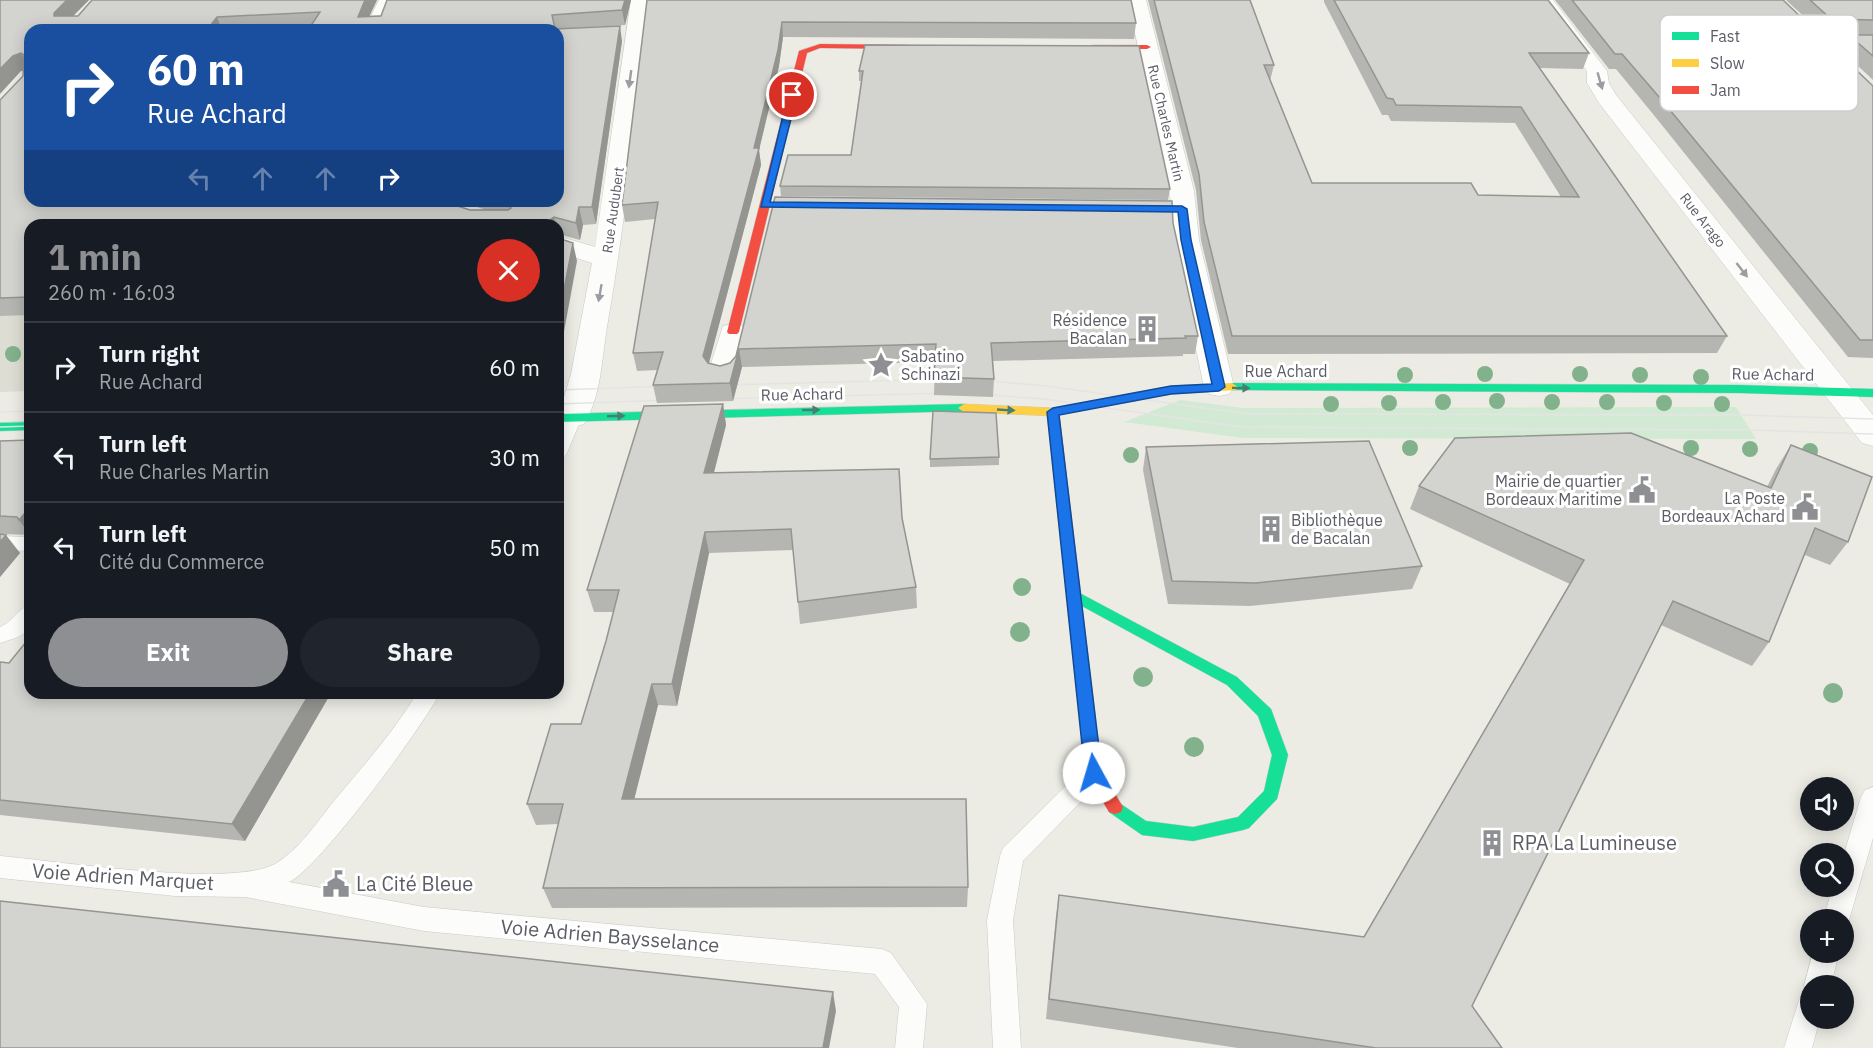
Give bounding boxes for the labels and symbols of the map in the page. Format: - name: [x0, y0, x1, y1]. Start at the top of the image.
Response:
- legend: [1660, 15, 1858, 111]
- text: Fast: [1710, 26, 1740, 46]
- text: Slow: [1710, 53, 1745, 73]
- street label: Rue Charles Martin: [1144, 63, 1188, 183]
- one-way arrow: [625, 69, 634, 88]
- pin: [766, 69, 817, 120]
- one-way arrow: [1596, 73, 1605, 91]
- text: Jam: [1710, 80, 1741, 100]
- street label: Rue Audubert: [598, 166, 628, 254]
- street label: Rue Arago: [1676, 189, 1730, 251]
- one-way arrow: [1736, 262, 1749, 278]
- one-way arrow: [595, 283, 604, 302]
- place label: Résidence Bacalan: [1053, 310, 1127, 348]
- building icon: Résidence Bacalan: [1132, 314, 1162, 344]
- place label: Sabatino Schinazi: [901, 346, 964, 384]
- place icon: Sabatino Schinazi: [866, 350, 896, 380]
- street label: Rue Achard: [1245, 361, 1327, 381]
- street label: Rue Achard: [1731, 363, 1815, 385]
- street label: Rue Achard: [760, 383, 844, 405]
- one-way arrow: [1232, 383, 1251, 393]
- one-way arrow: [802, 405, 821, 415]
- one-way arrow: [997, 405, 1016, 414]
- one-way arrow: [607, 411, 626, 420]
- place label: Mairie de quartier Bordeaux Maritime: [1485, 471, 1622, 509]
- public building icon: Mairie de quartier Bordeaux Maritime: [1627, 475, 1657, 505]
- place label: La Poste Bordeaux Achard: [1661, 488, 1785, 526]
- public building icon: La Poste Bordeaux Achard: [1790, 492, 1820, 522]
- place label: Bibliothèque de Bacalan: [1291, 510, 1383, 548]
- building icon: Bibliothèque de Bacalan: [1256, 514, 1286, 544]
- position arrow: [1062, 741, 1126, 805]
- building icon: RPA La Lumineuse: [1477, 828, 1507, 858]
- place label: RPA La Lumineuse: [1512, 829, 1677, 856]
- street label: Voie Adrien Marquet: [31, 857, 215, 896]
- public building icon: La Cité Bleue: [321, 869, 351, 899]
- place label: La Cité Bleue: [356, 870, 473, 897]
- street label: Voie Adrien Baysselance: [499, 912, 721, 959]

